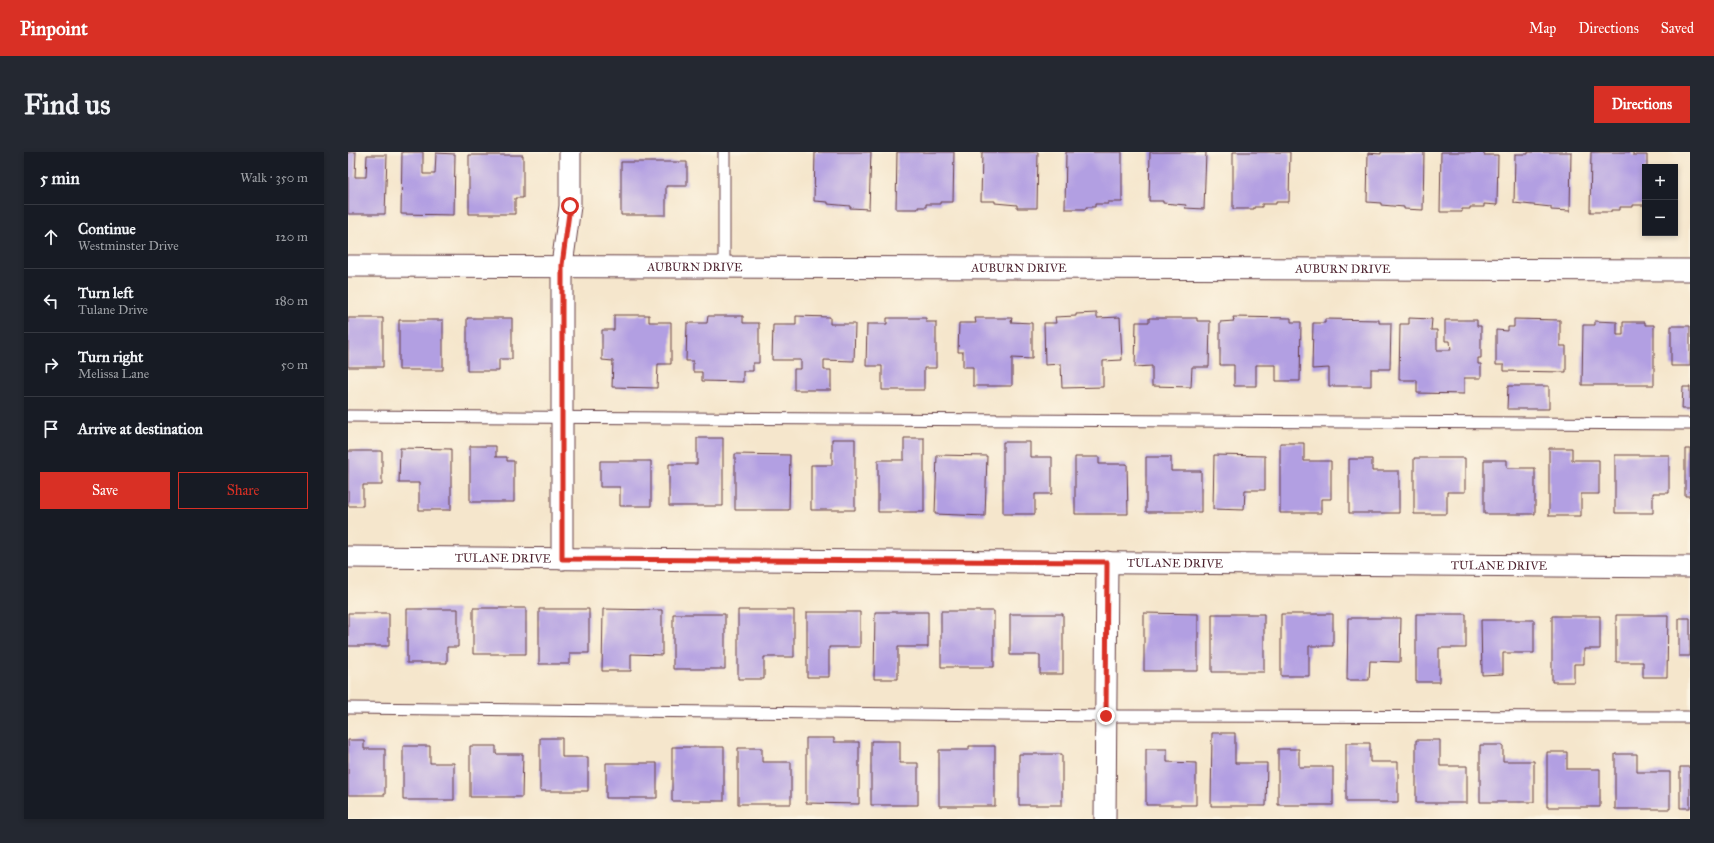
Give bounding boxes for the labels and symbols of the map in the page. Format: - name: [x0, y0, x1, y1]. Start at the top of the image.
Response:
- route start: [561, 197, 579, 215]
- street label: AUBURN DRIVE: [646, 260, 743, 274]
- street label: AUBURN DRIVE: [970, 261, 1067, 275]
- street label: AUBURN DRIVE: [1294, 262, 1391, 276]
- street label: TULANE DRIVE: [455, 551, 552, 566]
- street label: TULANE DRIVE: [1127, 556, 1224, 571]
- street label: TULANE DRIVE: [1451, 558, 1548, 573]
- route end: [1097, 707, 1115, 725]

